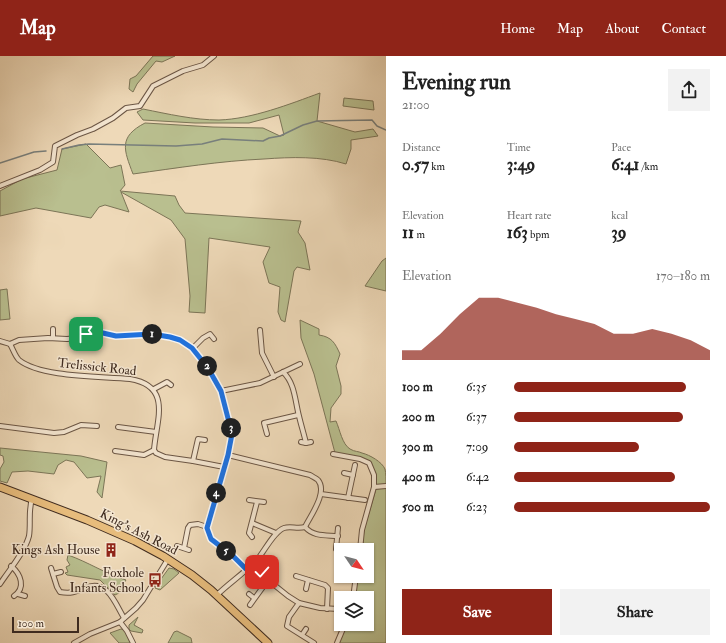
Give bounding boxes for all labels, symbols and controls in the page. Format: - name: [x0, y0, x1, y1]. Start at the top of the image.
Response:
- text: Map: [20, 16, 56, 40]
- text: Home: [500, 20, 535, 37]
- text: Map: [557, 20, 583, 37]
- text: About: [605, 20, 639, 37]
- text: Contact: [661, 20, 706, 37]
- text: Evening run: [402, 68, 511, 96]
- button: share: [668, 69, 710, 111]
- text: 21:00: [402, 97, 430, 113]
- text: Distance: [402, 141, 440, 154]
- text: Time: [507, 141, 531, 154]
- text: Pace: [611, 141, 631, 154]
- text: 0.57: [402, 154, 429, 175]
- text: 3:49: [507, 154, 535, 175]
- text: 6:41: [611, 154, 639, 175]
- text: km: [429, 160, 445, 173]
- text: /km: [639, 160, 658, 173]
- text: Elevation: [402, 209, 444, 222]
- text: Heart rate: [507, 209, 551, 222]
- text: kcal: [611, 209, 628, 222]
- text: 11: [402, 222, 414, 243]
- text: 163: [507, 222, 528, 243]
- text: 39: [611, 222, 627, 243]
- text: m: [414, 228, 425, 241]
- text: bpm: [528, 228, 550, 241]
- text: Elevation: [402, 268, 452, 284]
- text: 170–180 m: [656, 268, 710, 284]
- pin: [69, 317, 103, 351]
- icon: arrive: [75, 323, 97, 345]
- pin: 1: [142, 324, 162, 344]
- text: 1: [150, 327, 154, 340]
- street label: Trelissick Road: [57, 355, 138, 379]
- pin: 2: [197, 356, 217, 376]
- text: 2: [204, 359, 210, 372]
- text: 100 m: [402, 379, 433, 395]
- text: 6:35: [466, 379, 486, 395]
- text: 200 m: [402, 409, 435, 425]
- text: 6:37: [466, 409, 487, 425]
- pin: 3: [221, 418, 241, 438]
- text: 3: [229, 421, 233, 434]
- text: 300 m: [402, 439, 433, 455]
- text: 7:09: [466, 439, 489, 455]
- text: 400 m: [402, 469, 435, 485]
- text: 6:42: [466, 469, 489, 485]
- pin: 4: [206, 483, 226, 503]
- text: 4: [213, 486, 219, 499]
- text: 500 m: [402, 499, 434, 515]
- text: 6:23: [466, 499, 487, 515]
- street label: King's Ash Road: [97, 505, 181, 559]
- pin: 5: [216, 541, 236, 561]
- place label: Kings Ash House: [12, 542, 101, 558]
- building icon: Kings Ash House: [103, 542, 119, 558]
- north arrow: [334, 543, 374, 583]
- map controls: [334, 543, 374, 631]
- text: 5: [224, 544, 228, 557]
- pin: [245, 555, 279, 589]
- icon: check: [251, 561, 273, 583]
- place label: Foxhole Infants School: [69, 565, 145, 596]
- bus stop icon: Foxhole Infants School: [147, 572, 163, 588]
- button: Save: [402, 589, 552, 635]
- button: Share: [560, 589, 710, 635]
- button: layers: [334, 591, 374, 631]
- scale bar: [12, 615, 79, 634]
- text: 100 m: [18, 617, 44, 630]

